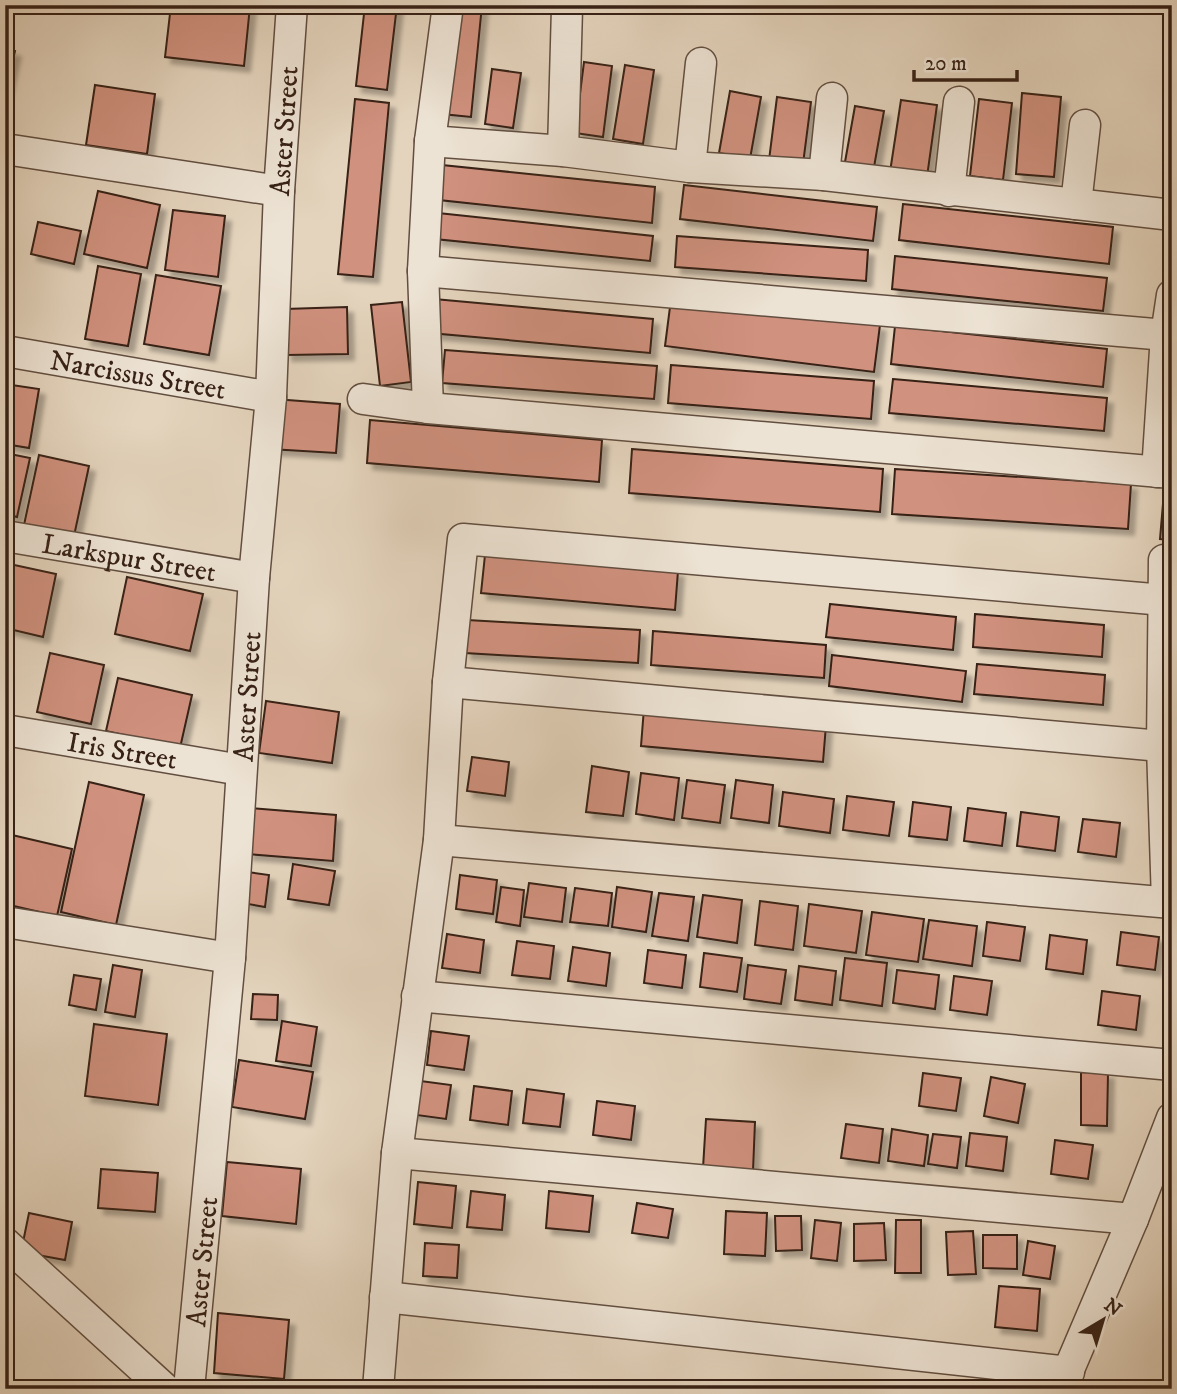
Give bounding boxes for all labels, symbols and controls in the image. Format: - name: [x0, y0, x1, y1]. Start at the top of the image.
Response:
- scale bar: [914, 38, 1018, 82]
- text: 20 m: [925, 51, 967, 77]
- street label: Aster Street: [263, 65, 307, 197]
- street label: Narcissus Street: [47, 343, 228, 408]
- street label: Larkspur Street: [39, 527, 219, 590]
- street label: Aster Street: [226, 630, 270, 763]
- street label: Iris Street: [65, 725, 180, 778]
- street label: Aster Street: [179, 1195, 226, 1328]
- north arrow: [1068, 1286, 1138, 1356]
- text: N: [1099, 1294, 1126, 1322]

